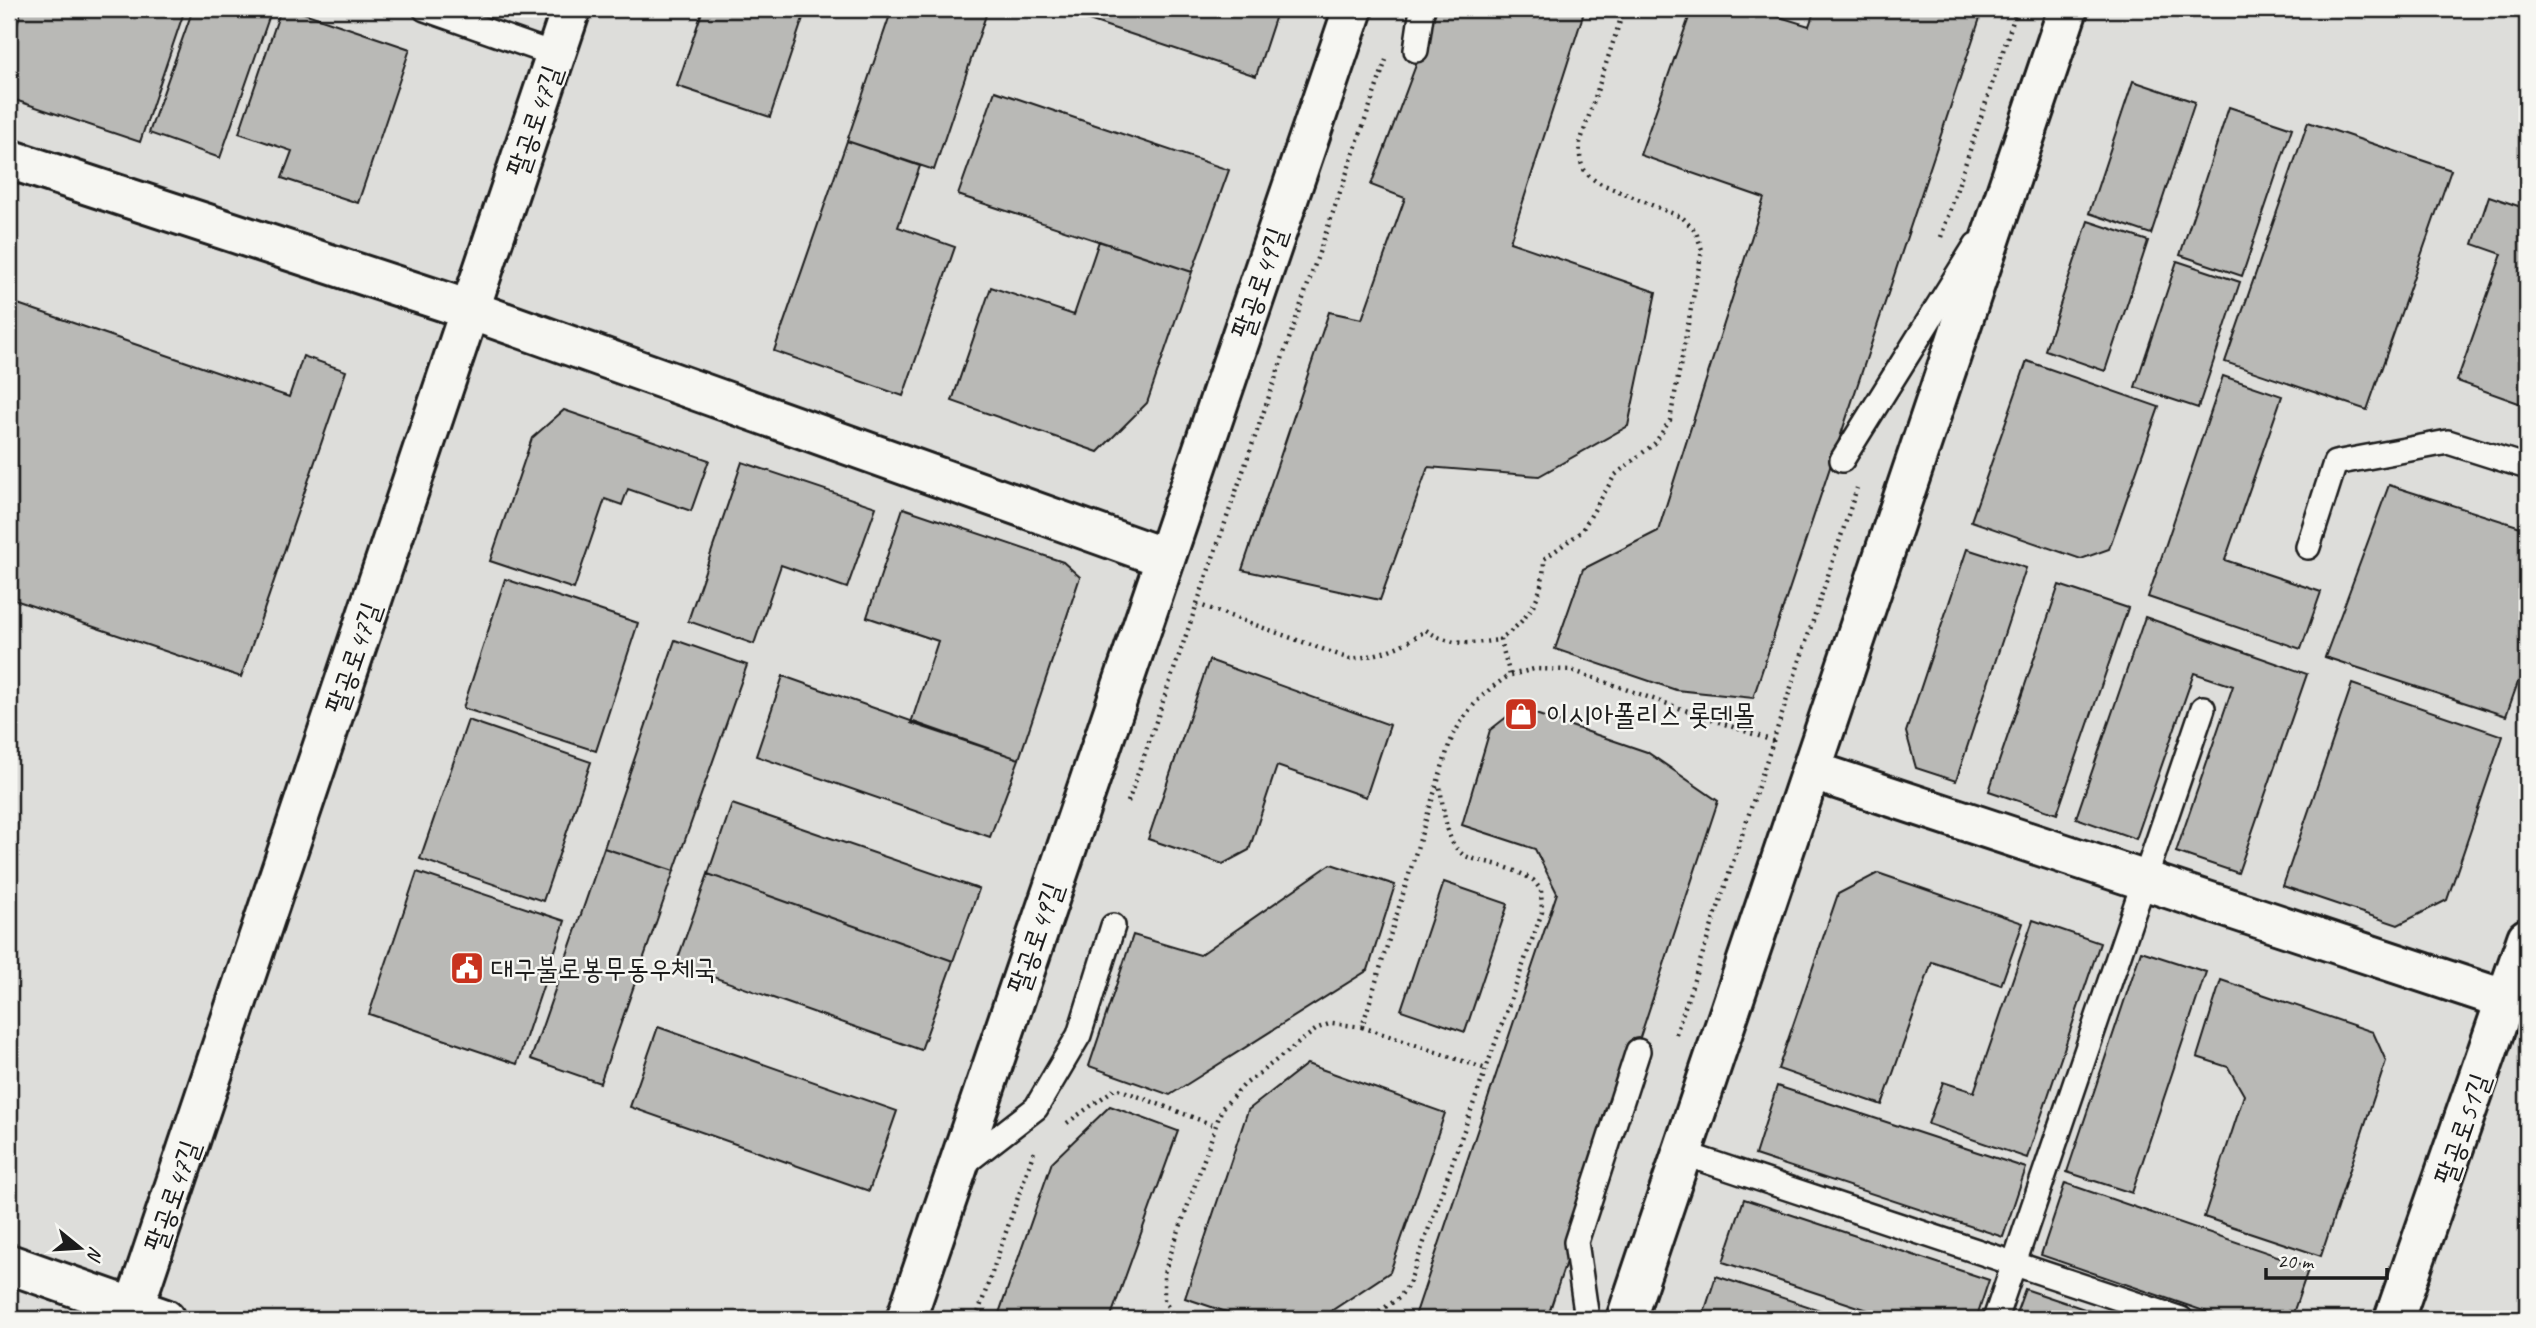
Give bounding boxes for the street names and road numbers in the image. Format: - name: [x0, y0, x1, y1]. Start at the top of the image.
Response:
- street label: 팔공로47길: [499, 61, 569, 181]
- street label: 팔공로49길: [1224, 223, 1294, 343]
- street label: 팔공로47길: [318, 598, 388, 718]
- street label: 팔공로49길: [1000, 878, 1070, 998]
- street label: 팔공로51길: [2427, 1069, 2497, 1189]
- street label: 팔공로47길: [137, 1136, 207, 1256]

